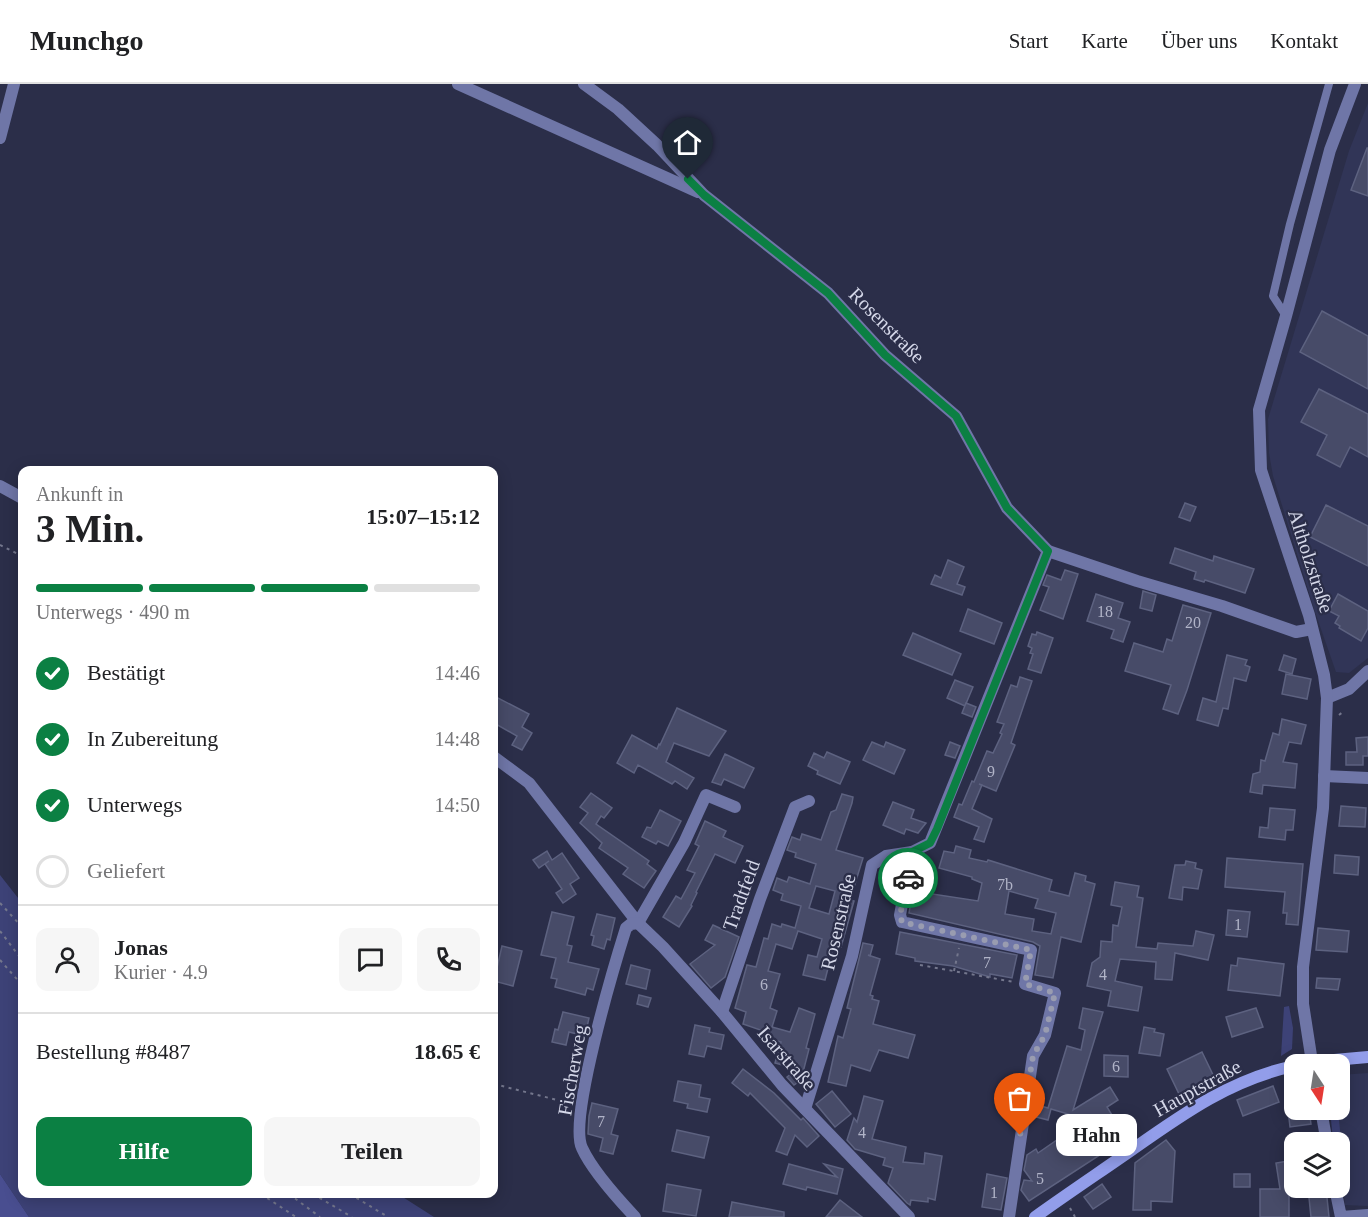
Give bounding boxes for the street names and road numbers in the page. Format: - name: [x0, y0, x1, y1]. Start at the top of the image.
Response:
- street label: Rosenstraße: [845, 283, 929, 367]
- street label: Altholzstraße: [1284, 506, 1338, 616]
- street label: Tradtfeld: [718, 857, 764, 933]
- street label: Rosenstraße: [816, 872, 860, 972]
- street label: Isarstraße: [753, 1021, 821, 1095]
- street label: Fischerweg: [553, 1023, 592, 1117]
- street label: Hauptstraße: [1149, 1055, 1245, 1122]

